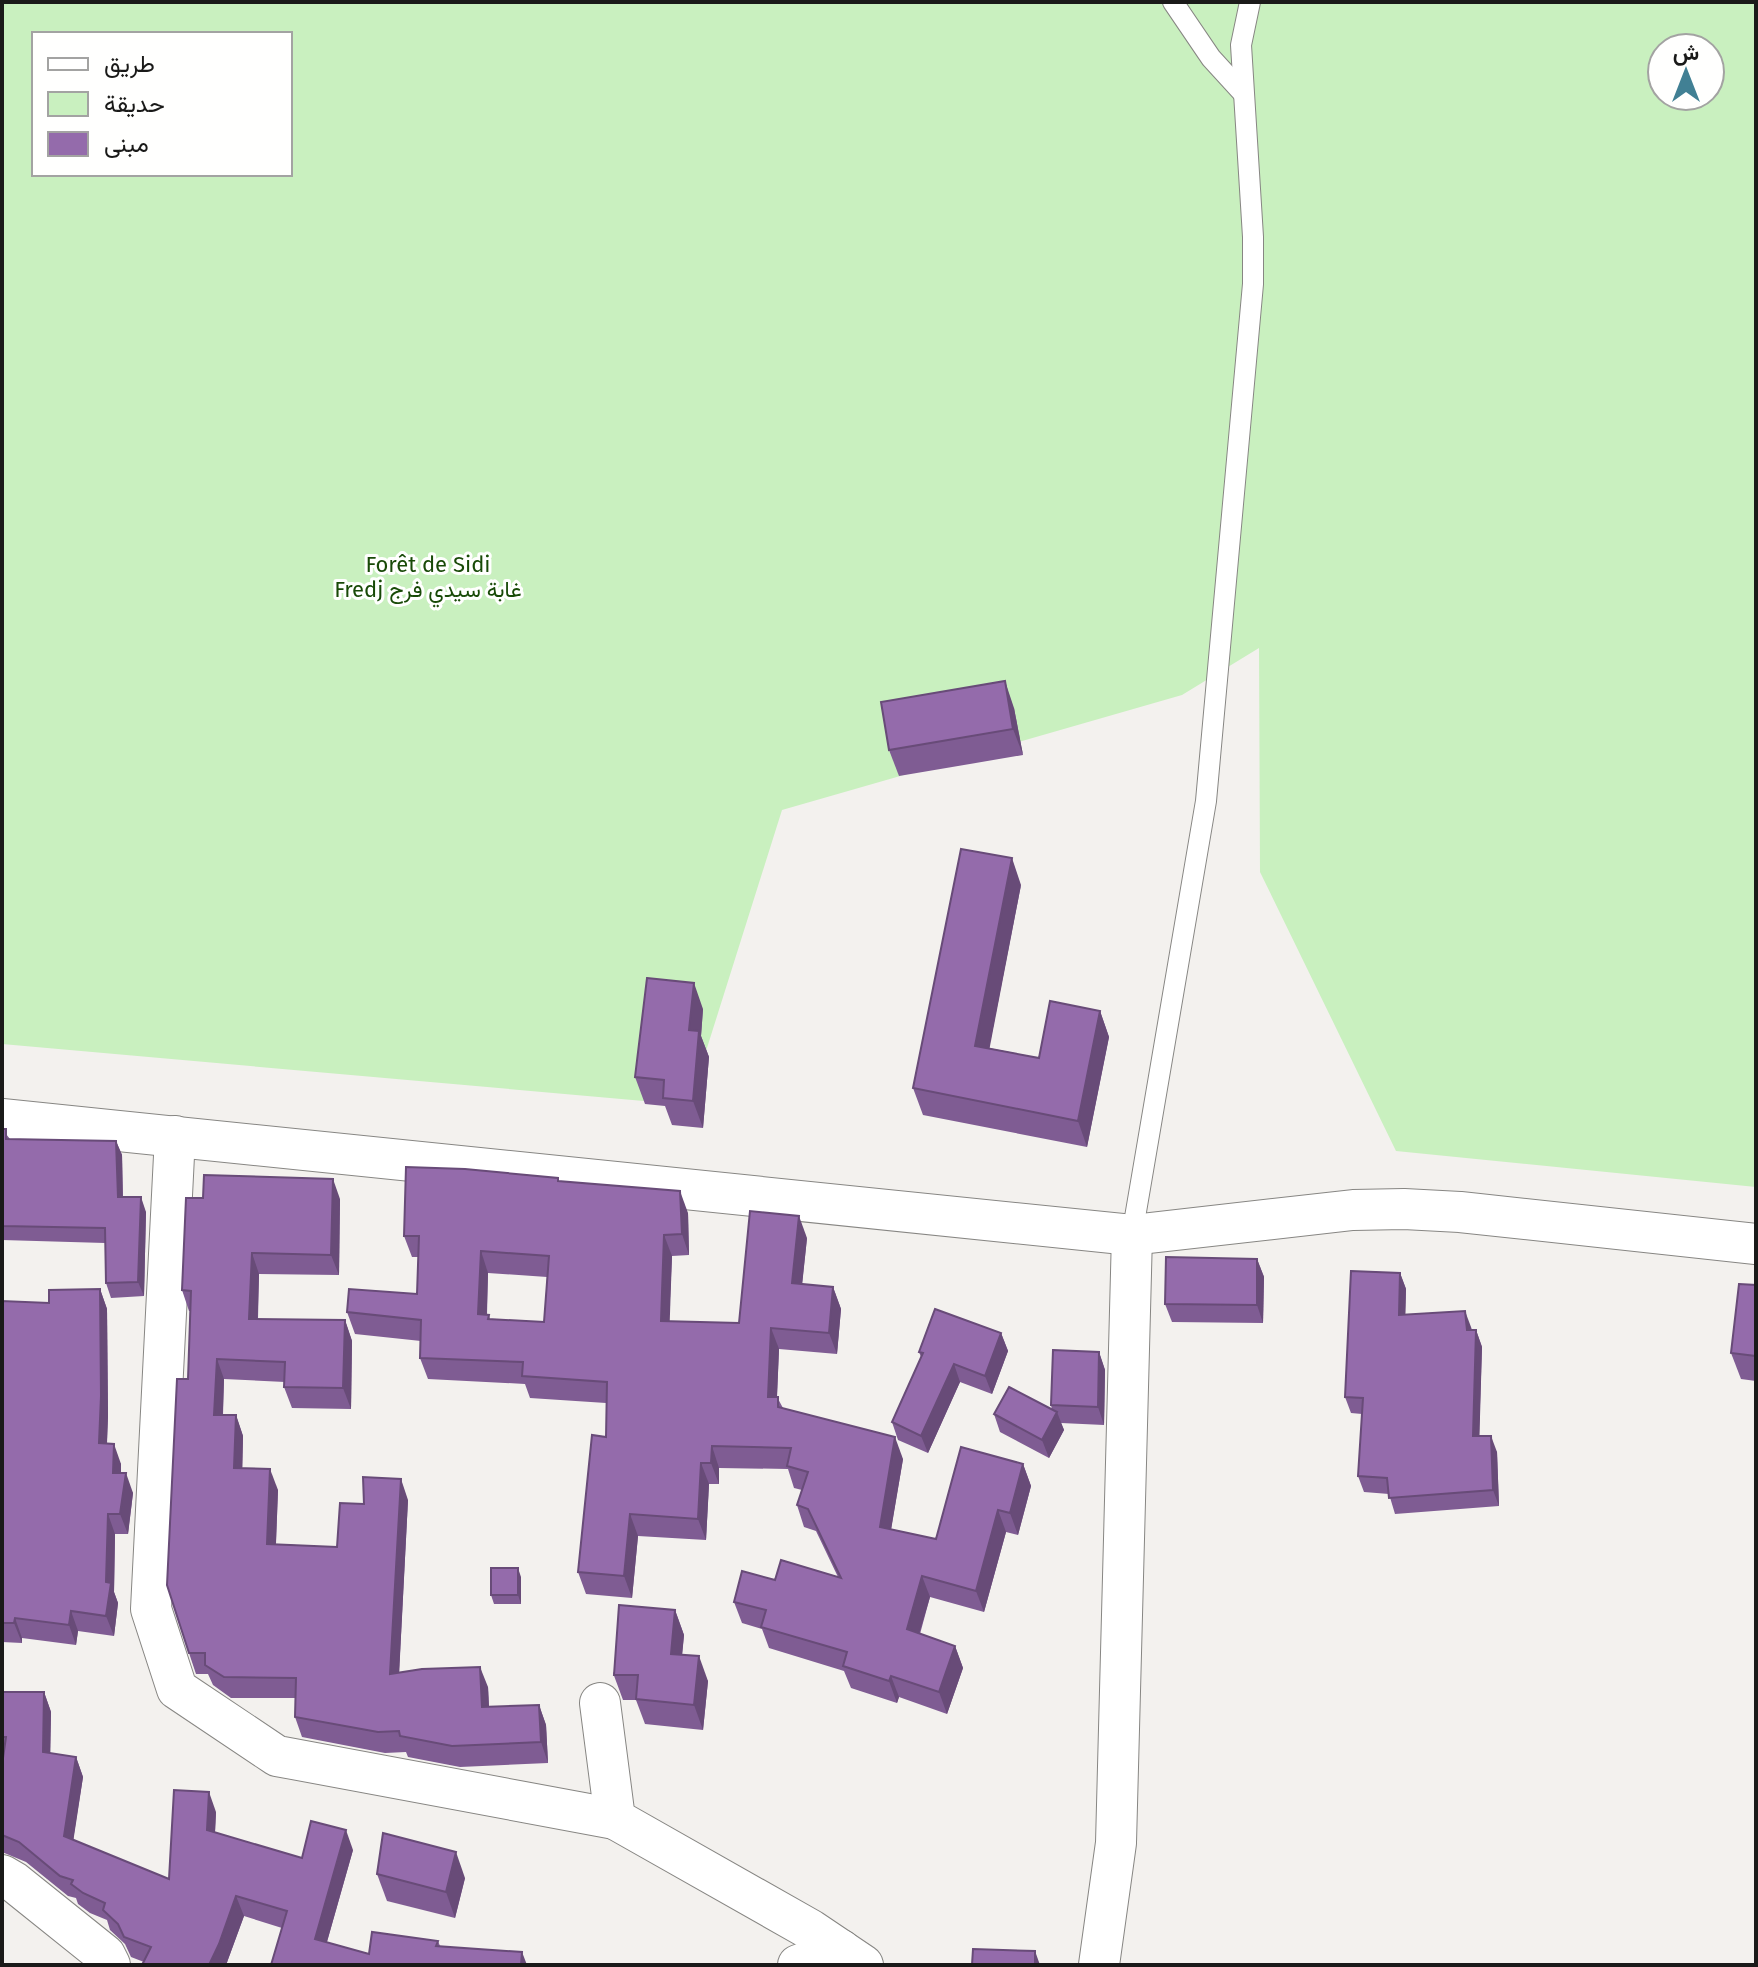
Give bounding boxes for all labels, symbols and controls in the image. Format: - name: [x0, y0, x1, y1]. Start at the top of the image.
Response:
- legend: [32, 32, 292, 176]
- north arrow: [1646, 32, 1726, 112]
- text: ش: [1673, 39, 1699, 66]
- text: طريق: [104, 50, 155, 79]
- text: حديقة: [104, 90, 165, 118]
- text: مبنى: [104, 130, 149, 158]
- park label: Forêt de Sidi Fredj غابة سيدي فرج: [334, 551, 522, 608]

